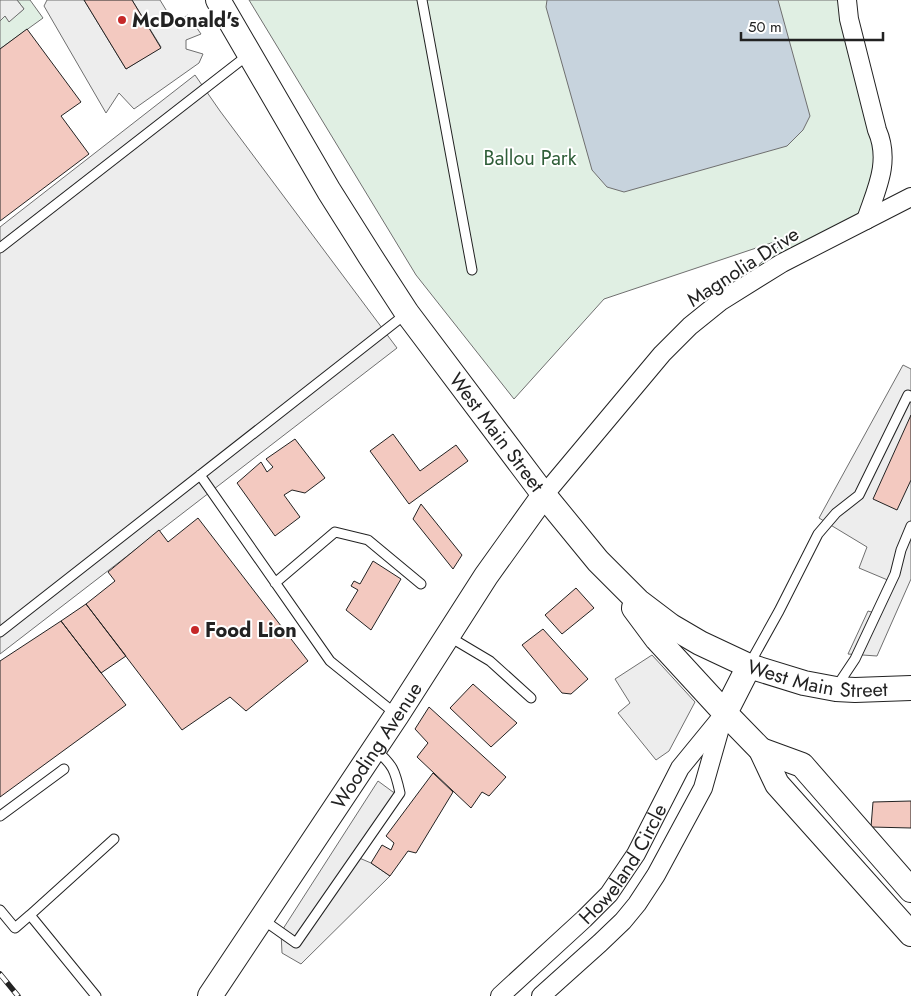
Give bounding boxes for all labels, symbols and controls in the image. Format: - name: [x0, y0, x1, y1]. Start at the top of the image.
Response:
- place label: McDonald's: [132, 6, 239, 35]
- scale bar: [741, 10, 884, 42]
- marker: McDonald's: [116, 14, 128, 26]
- text: 50 m: [748, 16, 782, 38]
- park label: Ballou Park: [483, 144, 577, 173]
- street label: Magnolia Drive: [681, 220, 805, 314]
- street label: West Main Street: [442, 367, 551, 498]
- place label: Food Lion: [205, 616, 297, 645]
- marker: Food Lion: [189, 624, 201, 636]
- street label: West Main Street: [744, 652, 888, 705]
- street label: Wooding Avenue: [324, 676, 429, 815]
- street label: Howeland Circle: [572, 799, 674, 931]

